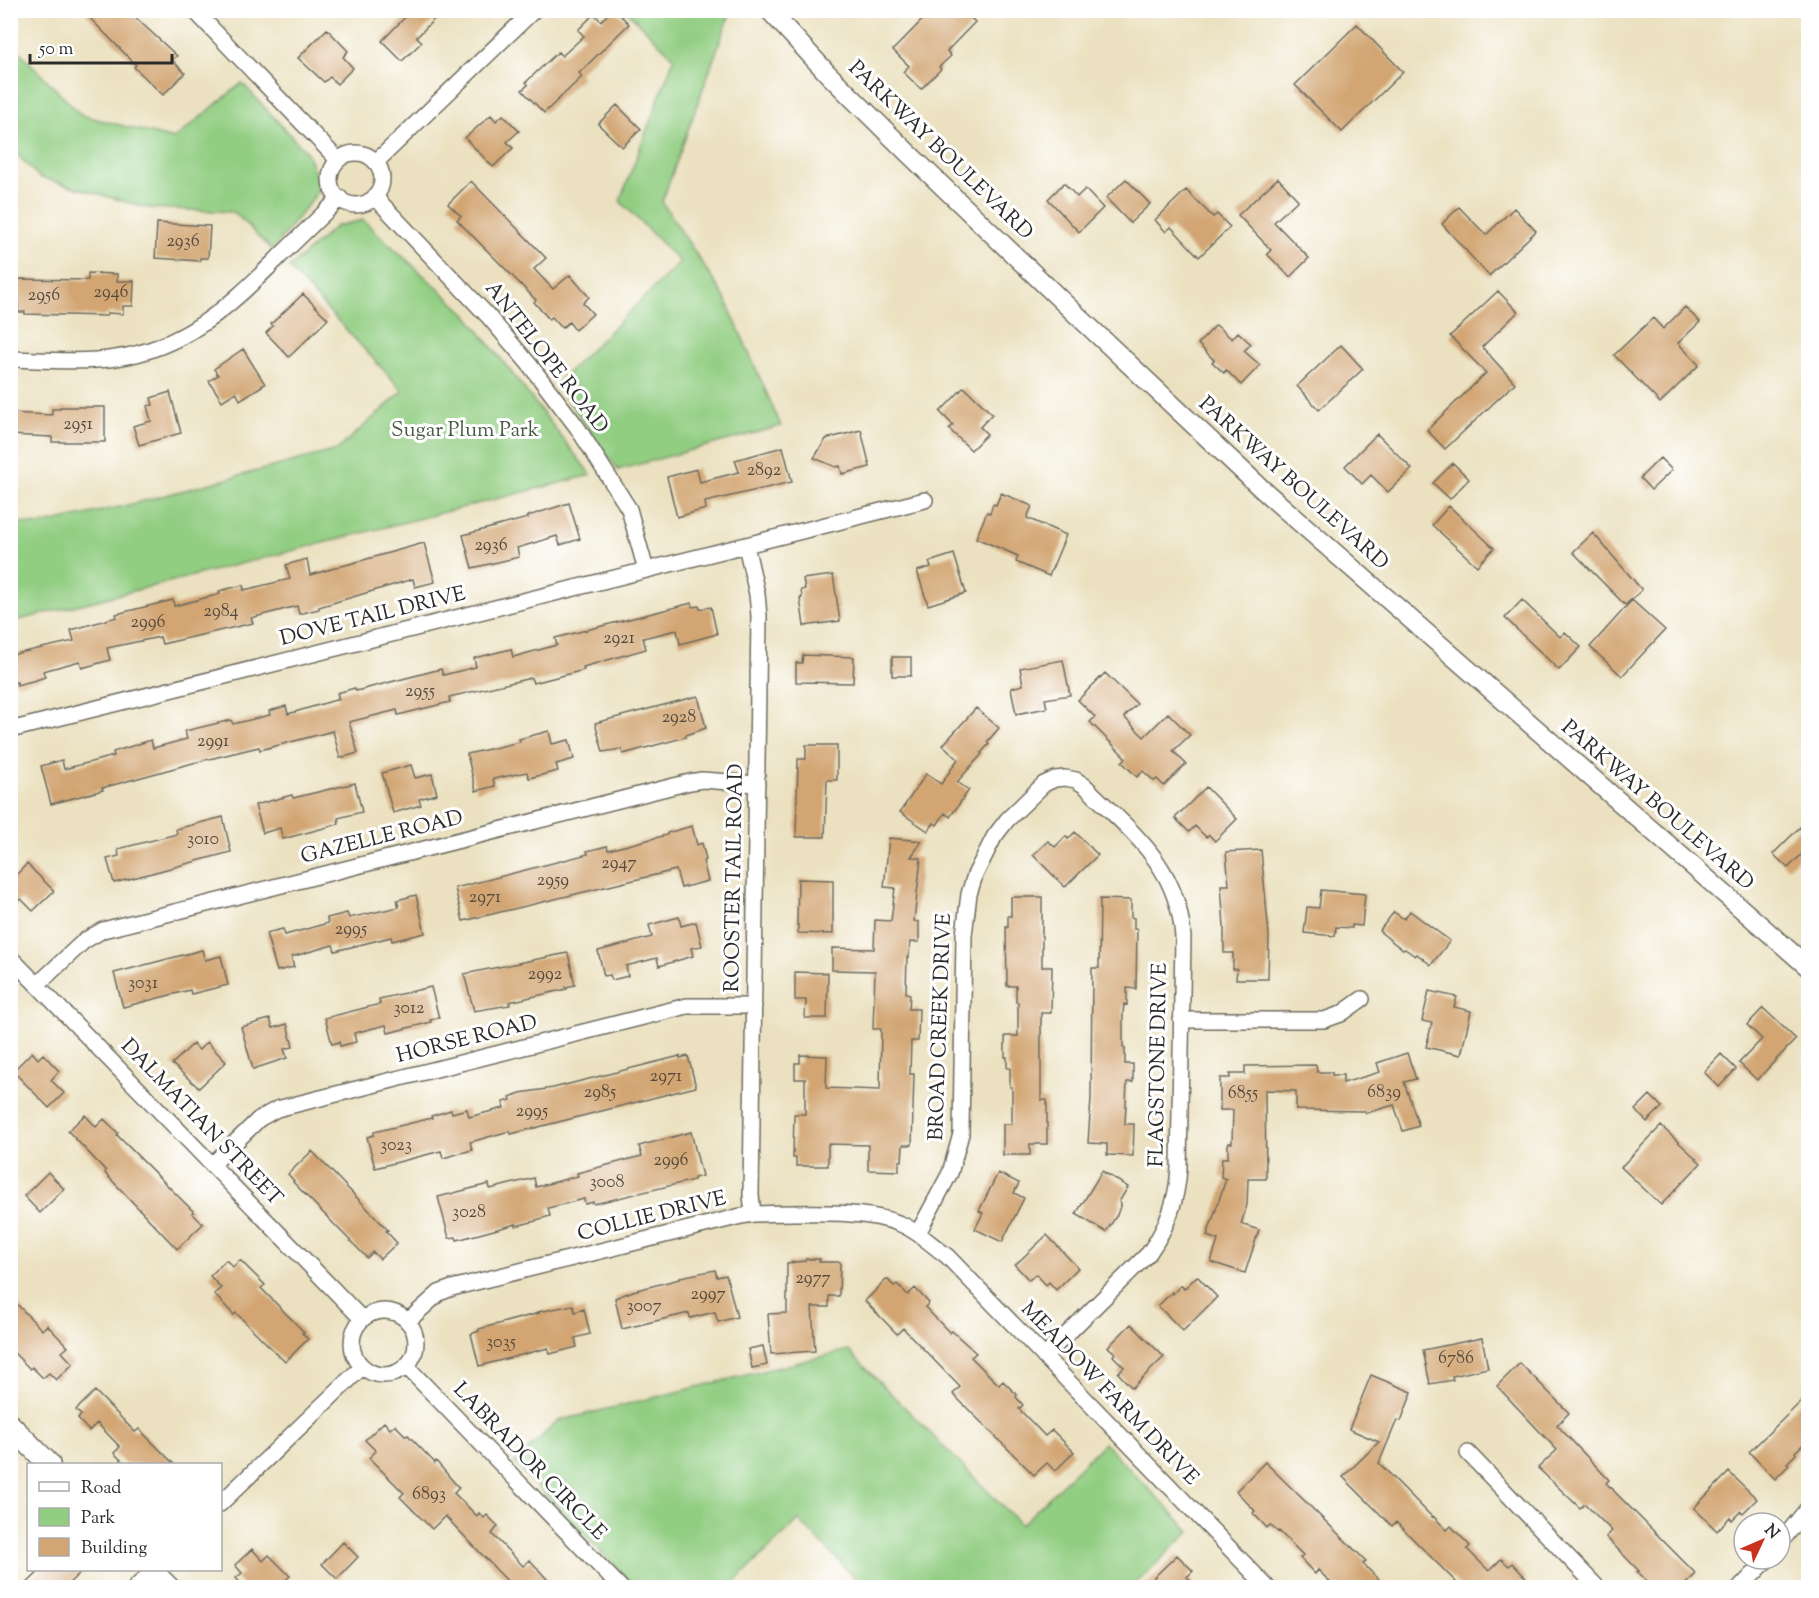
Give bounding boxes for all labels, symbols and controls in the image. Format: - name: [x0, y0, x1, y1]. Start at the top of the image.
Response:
- scale bar: [30, 27, 172, 65]
- text: 50 m: [38, 37, 74, 63]
- street label: PARKWAY BOULEVARD: [841, 54, 1039, 248]
- house number: 2936: [166, 229, 200, 255]
- street label: ANTELOPE ROAD: [477, 276, 615, 440]
- house number: 2946: [93, 280, 129, 306]
- house number: 2956: [28, 283, 60, 309]
- street label: PARKWAY BOULEVARD: [1191, 390, 1395, 578]
- house number: 2951: [63, 412, 93, 438]
- park label: Sugar Plum Park: [391, 416, 540, 446]
- house number: 2892: [747, 458, 782, 484]
- house number: 2936: [474, 533, 508, 559]
- street label: DOVE TAIL DRIVE: [277, 579, 469, 655]
- house number: 2984: [203, 599, 239, 625]
- house number: 2996: [131, 610, 165, 636]
- house number: 2921: [603, 626, 635, 652]
- house number: 2955: [405, 679, 435, 705]
- house number: 2928: [662, 705, 696, 731]
- street label: PARKWAY BOULEVARD: [1554, 714, 1760, 898]
- house number: 2991: [197, 729, 229, 755]
- street label: ROOSTER TAIL ROAD: [718, 763, 752, 993]
- street label: GAZELLE ROAD: [298, 803, 466, 873]
- house number: 3010: [187, 827, 219, 853]
- house number: 2947: [601, 851, 637, 877]
- house number: 2959: [537, 868, 569, 894]
- house number: 2971: [469, 885, 501, 911]
- street label: BROAD CREEK DRIVE: [922, 912, 960, 1141]
- house number: 2995: [335, 917, 367, 943]
- house number: 2992: [528, 962, 563, 988]
- street label: FLAGSTONE DRIVE: [1142, 962, 1176, 1168]
- house number: 3031: [128, 971, 158, 997]
- house number: 3012: [394, 996, 425, 1022]
- street label: HORSE ROAD: [394, 1008, 540, 1072]
- street label: DALMATIAN STREET: [113, 1033, 289, 1214]
- house number: 2971: [650, 1064, 682, 1090]
- house number: 2985: [584, 1080, 616, 1106]
- house number: 6839: [1367, 1080, 1401, 1106]
- house number: 6855: [1228, 1081, 1258, 1107]
- house number: 2995: [516, 1099, 548, 1125]
- house number: 3023: [380, 1133, 412, 1159]
- house number: 2996: [654, 1148, 688, 1174]
- house number: 3008: [589, 1170, 625, 1196]
- street label: COLLIE DRIVE: [574, 1184, 730, 1250]
- house number: 3028: [452, 1200, 486, 1226]
- house number: 2977: [795, 1266, 831, 1292]
- house number: 2997: [691, 1282, 725, 1308]
- house number: 3007: [626, 1294, 662, 1320]
- street label: MEADOW FARM DRIVE: [1013, 1295, 1205, 1493]
- house number: 3035: [486, 1330, 516, 1356]
- house number: 6786: [1438, 1346, 1474, 1372]
- street label: LABRADOR CIRCLE: [445, 1376, 613, 1548]
- legend: [27, 1463, 222, 1571]
- text: Road: [81, 1476, 121, 1502]
- house number: 6893: [412, 1482, 446, 1508]
- text: Park: [81, 1506, 116, 1532]
- north arrow: [1732, 1511, 1792, 1571]
- text: N: [1758, 1520, 1784, 1545]
- text: Building: [81, 1536, 147, 1562]

